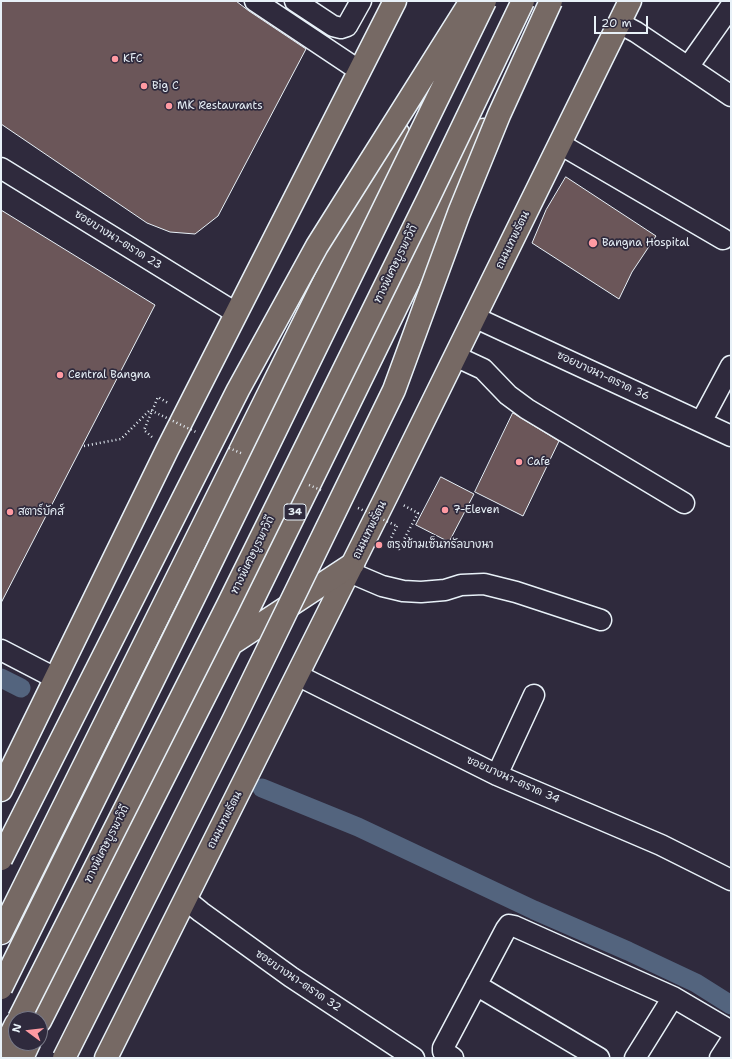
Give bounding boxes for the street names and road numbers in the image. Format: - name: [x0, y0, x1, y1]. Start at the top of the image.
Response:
- street label: ซอยบางนา-ตราด 23: [72, 208, 164, 272]
- street label: ถนนเทพรัตน: [493, 209, 533, 271]
- street label: ทางพิเศษบูรพาวิถี: [371, 223, 421, 305]
- street label: ซอยบางนา-ตราด 36: [554, 349, 652, 403]
- street label: ถนนเทพรัตน: [350, 499, 390, 561]
- road number: 34: [284, 504, 306, 520]
- street label: ทางพิเศษบูรพาวิถี: [228, 514, 278, 596]
- street label: ซอยบางนา-ตราด 34: [464, 753, 562, 807]
- street label: ถนนเทพรัตน: [205, 789, 245, 851]
- street label: ทางพิเศษบูรพาวิถี: [82, 803, 132, 885]
- street label: ซอยบางนา-ตราด 32: [253, 947, 343, 1015]

